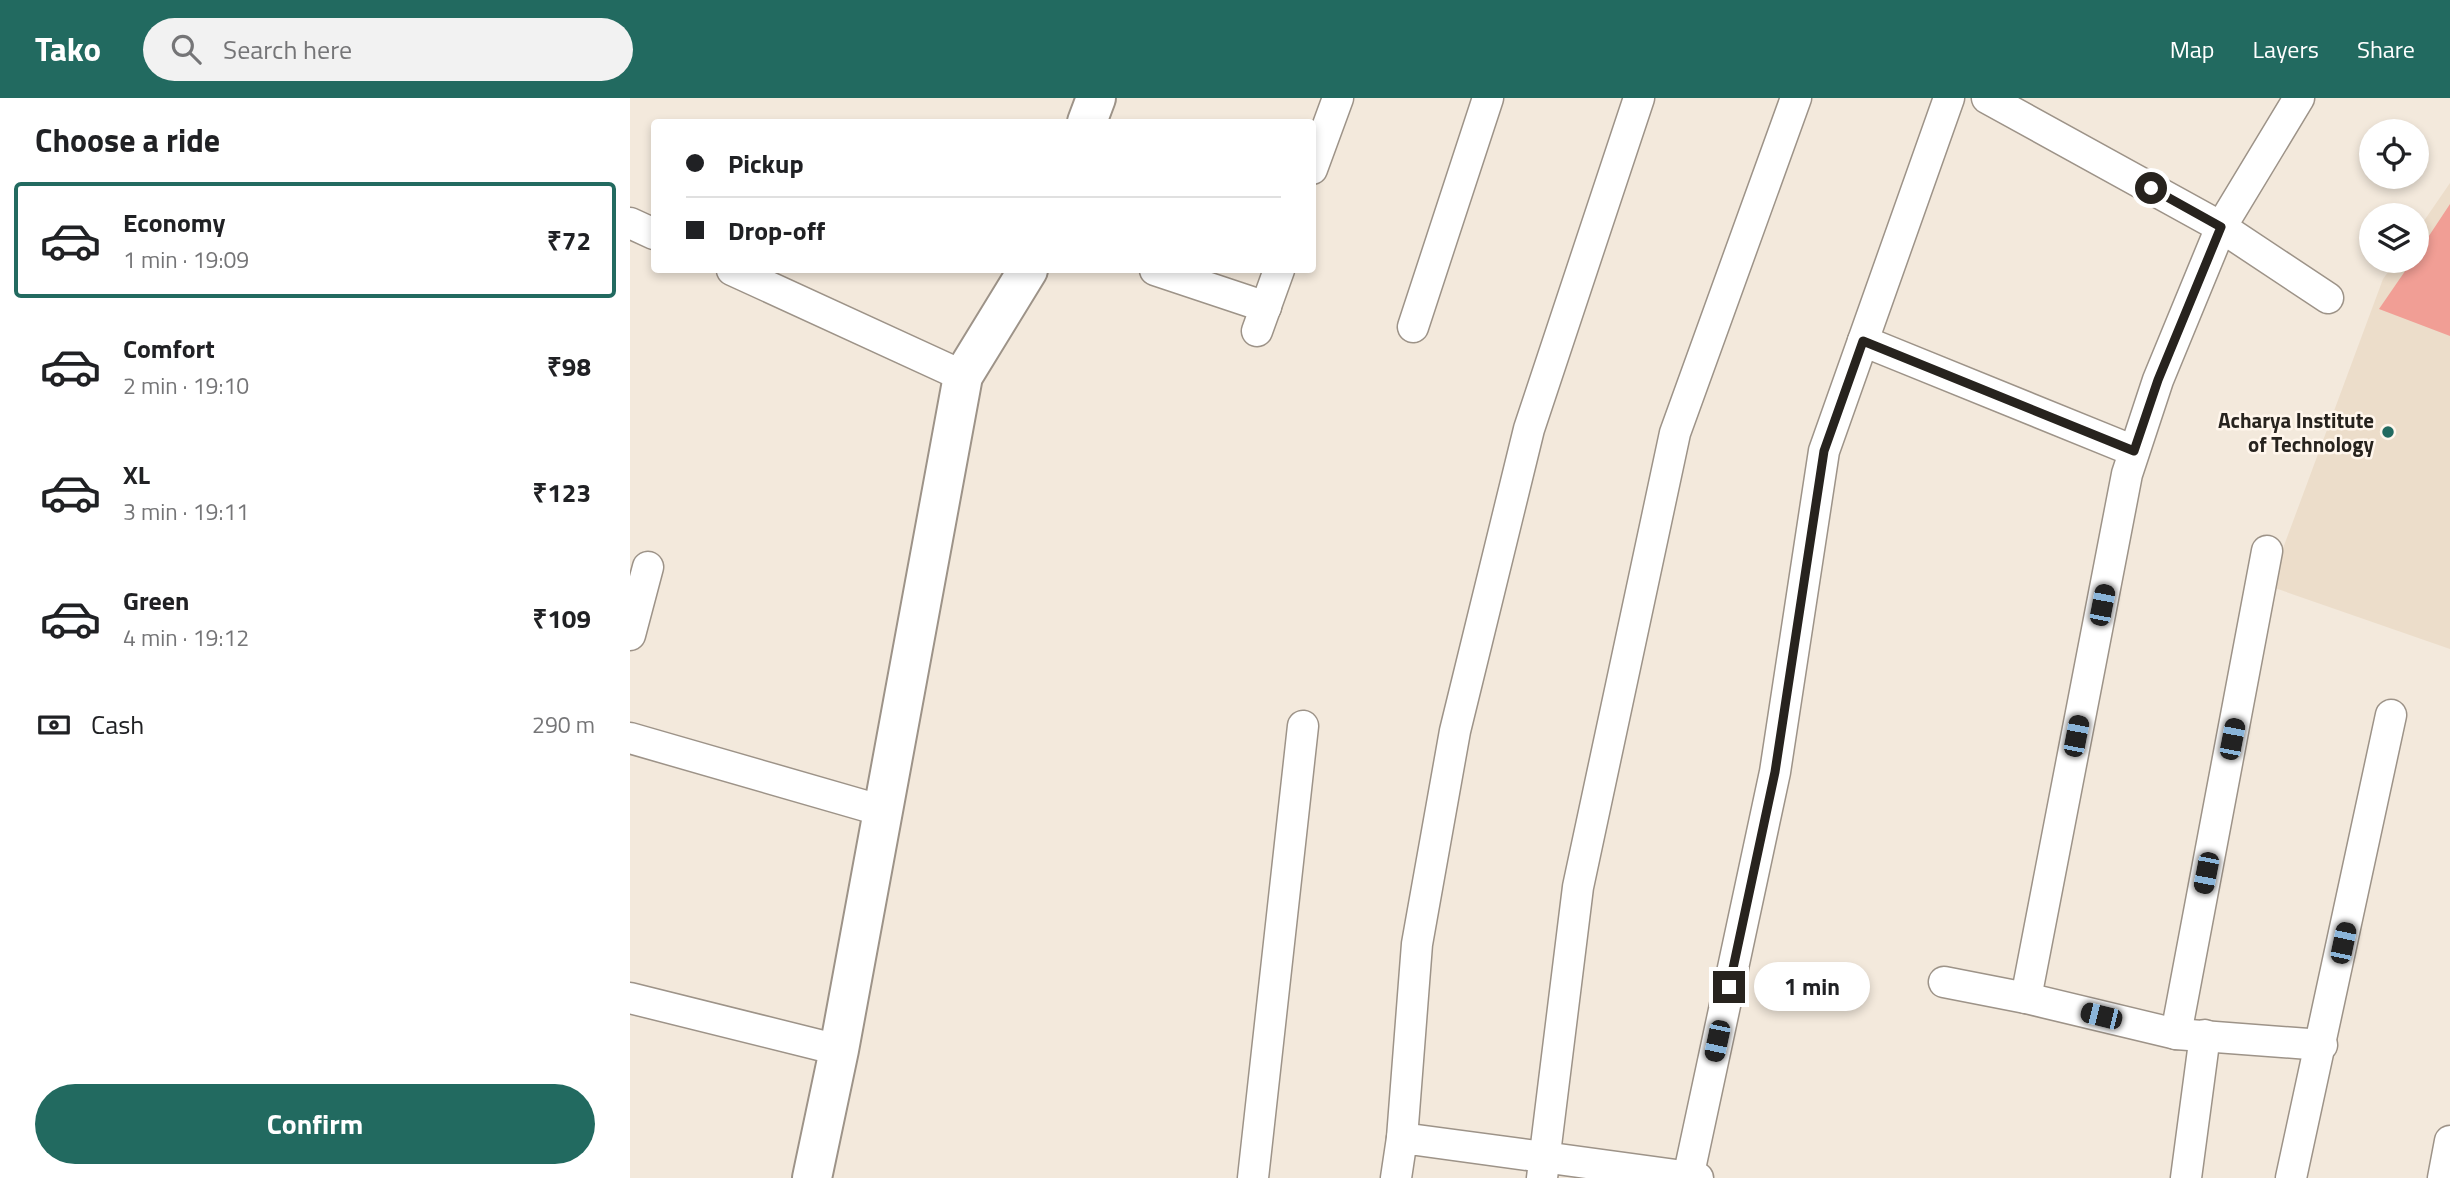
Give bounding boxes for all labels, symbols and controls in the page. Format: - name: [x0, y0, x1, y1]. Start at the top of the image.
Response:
- search box: [143, 18, 633, 81]
- text: Tako: [35, 24, 101, 74]
- icon: search: [167, 30, 205, 68]
- text: Search here: [223, 30, 352, 69]
- text: Map: [2170, 31, 2215, 67]
- text: Layers: [2253, 31, 2319, 67]
- text: Share: [2357, 31, 2415, 67]
- text: Choose a ride: [35, 116, 220, 164]
- map controls: [2359, 119, 2429, 273]
- button: locate: [2359, 119, 2429, 189]
- text: Pickup: [728, 144, 804, 183]
- route start: [2135, 172, 2167, 204]
- text: Economy: [123, 203, 225, 242]
- button: layers: [2359, 203, 2429, 273]
- icon: car: [39, 209, 102, 272]
- text: Drop-off: [728, 211, 825, 250]
- text: ₹72: [547, 221, 591, 260]
- text: 1 min · 19:09: [123, 242, 249, 277]
- text: Comfort: [123, 329, 215, 368]
- icon: car: [39, 335, 102, 398]
- text: ₹98: [547, 347, 591, 386]
- text: 2 min · 19:10: [123, 368, 249, 403]
- place label: Acharya Institute of Technology: [2218, 404, 2374, 460]
- marker: Acharya Institute of Technology: [2380, 424, 2396, 440]
- text: XL: [123, 455, 150, 494]
- icon: car: [39, 461, 102, 524]
- text: ₹123: [532, 473, 591, 512]
- text: 3 min · 19:11: [123, 494, 249, 529]
- text: Green: [123, 581, 189, 620]
- car: [2088, 582, 2117, 628]
- icon: car: [39, 587, 102, 650]
- text: ₹109: [532, 599, 591, 638]
- text: 4 min · 19:12: [123, 620, 249, 655]
- text: Cash: [91, 705, 144, 744]
- icon: cash: [35, 706, 73, 744]
- text: 290 m: [532, 707, 595, 742]
- car: [2062, 713, 2091, 759]
- car: [2218, 716, 2247, 762]
- car: [2192, 850, 2221, 896]
- car: [2329, 920, 2358, 966]
- callout: 1 min: [1754, 962, 1869, 1012]
- text: 1 min: [1784, 969, 1840, 1004]
- route end: [1713, 971, 1745, 1003]
- car: [2079, 1001, 2124, 1031]
- car: [1703, 1018, 1732, 1064]
- button: Confirm: [35, 1084, 595, 1164]

